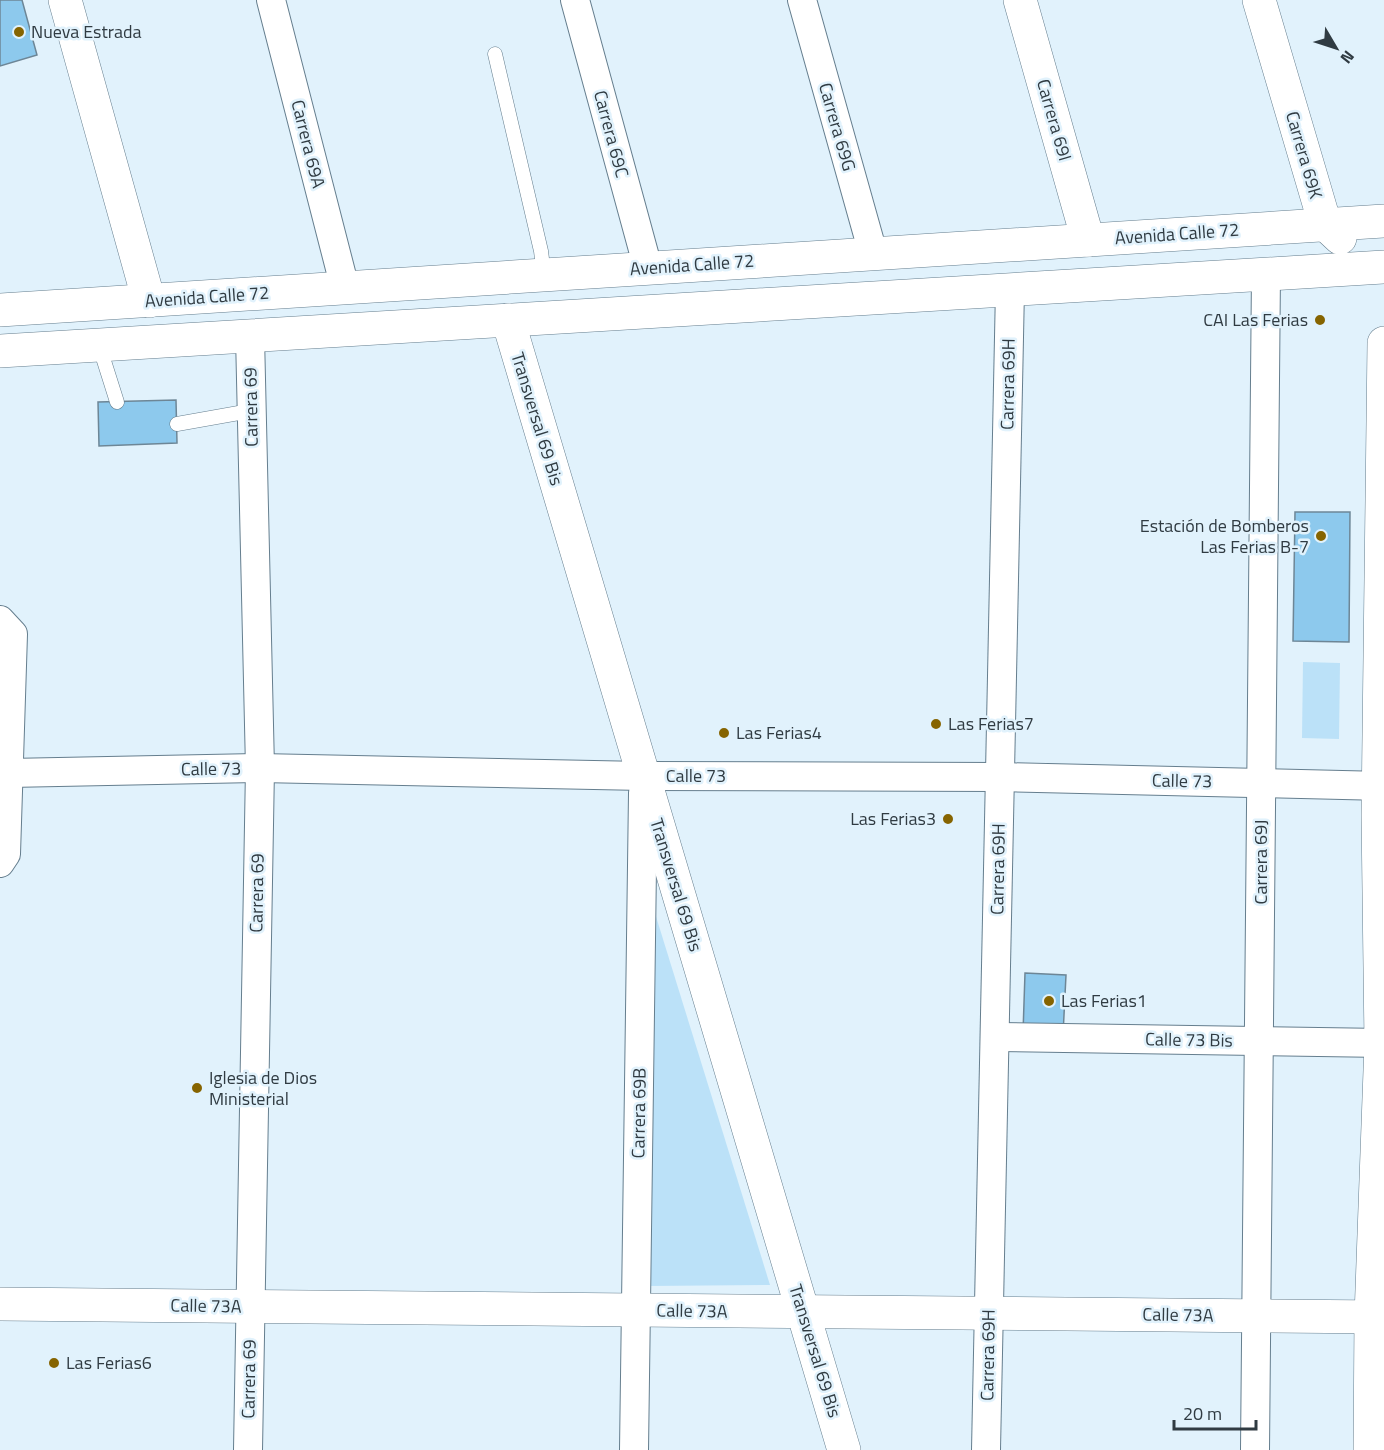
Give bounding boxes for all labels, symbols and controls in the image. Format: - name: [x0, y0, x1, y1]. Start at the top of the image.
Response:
- place label: Nueva Estrada: [31, 18, 142, 45]
- north arrow: [1306, 18, 1366, 78]
- marker: Nueva Estrada: [12, 25, 26, 39]
- text: N: [1335, 46, 1360, 69]
- street label: Carrera 69I: [1030, 76, 1079, 164]
- street label: Carrera 69G: [812, 80, 863, 174]
- street label: Carrera 69C: [587, 87, 636, 181]
- street label: Carrera 69A: [284, 97, 333, 191]
- street label: Carrera 69K: [1279, 108, 1330, 202]
- street label: Avenida Calle 72: [1114, 216, 1240, 251]
- street label: Avenida Calle 72: [629, 247, 755, 282]
- street label: Avenida Calle 72: [144, 279, 270, 314]
- place label: CAI Las Ferias: [1203, 306, 1308, 333]
- marker: CAI Las Ferias: [1313, 313, 1327, 327]
- street label: Carrera 69H: [993, 338, 1022, 430]
- street label: Transversal 69 Bis: [504, 349, 571, 489]
- street label: Carrera 69: [236, 367, 265, 447]
- place label: Estación de Bomberos Las Ferias B-7: [1140, 512, 1309, 560]
- marker: Estación de Bomberos Las Ferias B-7: [1314, 529, 1328, 543]
- place label: Las Ferias7: [948, 710, 1034, 737]
- marker: Las Ferias7: [929, 717, 943, 731]
- place label: Las Ferias4: [736, 719, 822, 746]
- marker: Las Ferias4: [717, 726, 731, 740]
- street label: Calle 73: [181, 754, 241, 783]
- street label: Calle 73: [666, 762, 726, 789]
- street label: Calle 73: [1152, 766, 1212, 795]
- place label: Las Ferias3: [850, 805, 936, 832]
- marker: Las Ferias3: [941, 812, 955, 826]
- street label: Transversal 69 Bis: [643, 815, 710, 955]
- street label: Carrera 69J: [1247, 820, 1274, 904]
- street label: Carrera 69H: [983, 823, 1012, 915]
- street label: Carrera 69: [242, 853, 271, 933]
- place label: Las Ferias1: [1061, 987, 1147, 1014]
- marker: Las Ferias1: [1042, 994, 1056, 1008]
- street label: Calle 73 Bis: [1145, 1025, 1233, 1054]
- place label: Iglesia de Dios Ministerial: [209, 1064, 317, 1112]
- street label: Carrera 69B: [624, 1067, 653, 1159]
- marker: Iglesia de Dios Ministerial: [190, 1081, 204, 1095]
- street label: Transversal 69 Bis: [782, 1281, 849, 1421]
- street label: Calle 73A: [170, 1291, 242, 1320]
- street label: Calle 73A: [656, 1296, 728, 1325]
- street label: Calle 73A: [1142, 1300, 1214, 1329]
- street label: Carrera 69H: [973, 1309, 1002, 1401]
- street label: Carrera 69: [234, 1339, 263, 1419]
- place label: Las Ferias6: [66, 1349, 152, 1376]
- marker: Las Ferias6: [47, 1356, 61, 1370]
- scale bar: [1174, 1393, 1256, 1431]
- text: 20 m: [1183, 1400, 1222, 1427]

